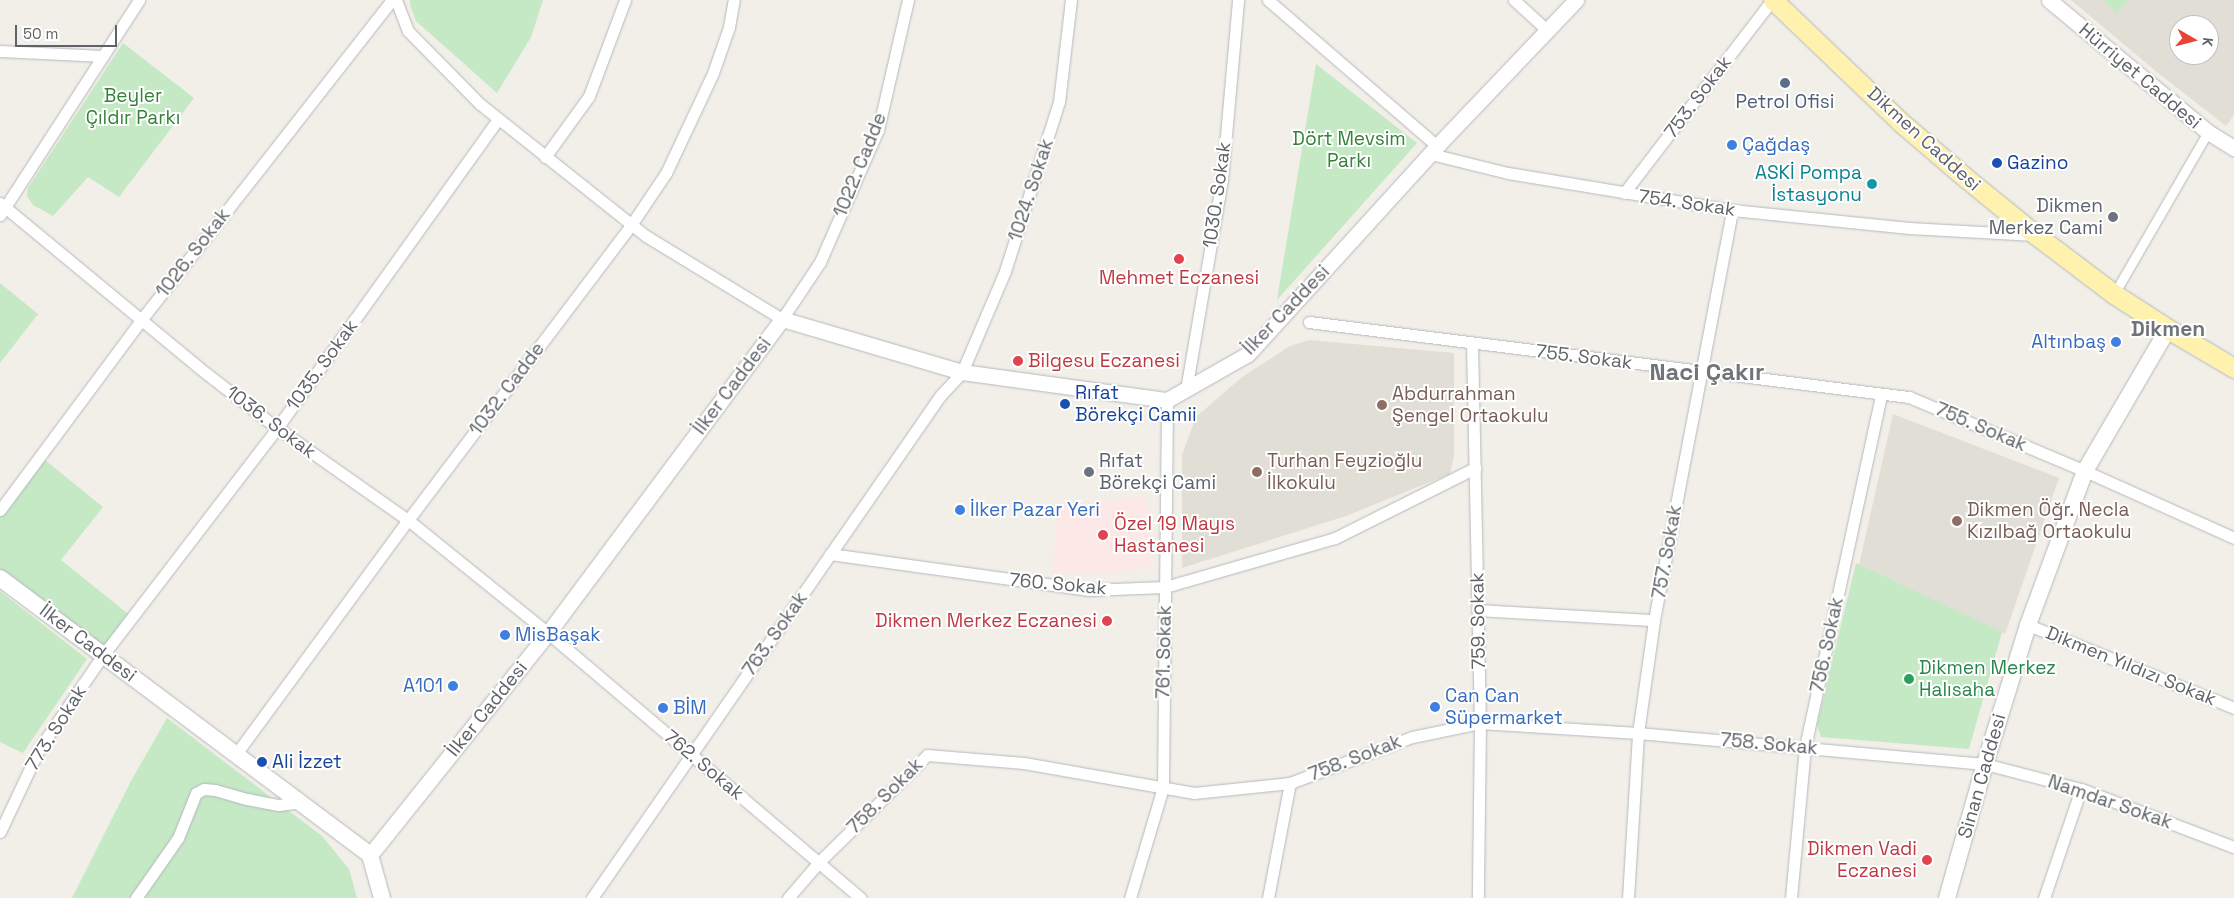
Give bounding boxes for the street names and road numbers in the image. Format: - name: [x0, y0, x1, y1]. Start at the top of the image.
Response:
- street label: Hürriyet Caddesi: [2074, 18, 2206, 134]
- street label: 753. Sokak: [1659, 51, 1737, 143]
- street label: Dikmen Caddesi: [1863, 82, 1985, 196]
- street label: 1022. Cadde: [829, 109, 891, 221]
- street label: 1024. Sokak: [1004, 136, 1058, 244]
- street label: 1030. Sokak: [1198, 140, 1236, 250]
- street label: 754. Sokak: [1637, 185, 1737, 221]
- street label: 1026. Sokak: [151, 204, 235, 302]
- street label: İlker Caddesi: [1238, 261, 1334, 359]
- street label: 1035. Sokak: [281, 315, 363, 415]
- street label: İlker Caddesi: [688, 333, 776, 439]
- street label: 1032. Cadde: [464, 338, 550, 440]
- street label: 755. Sokak: [1534, 340, 1634, 374]
- street label: 1036. Sokak: [221, 381, 321, 463]
- street label: 755. Sokak: [1932, 397, 2030, 457]
- street label: 757. Sokak: [1647, 503, 1687, 601]
- street label: 760. Sokak: [1008, 568, 1108, 600]
- street label: 759. Sokak: [1466, 572, 1490, 670]
- street label: 763. Sokak: [738, 587, 812, 681]
- street label: 756. Sokak: [1806, 595, 1848, 695]
- street label: İlker Caddesi: [35, 599, 141, 687]
- street label: 761. Sokak: [1152, 605, 1176, 699]
- street label: Dikmen Yıldızı Sokak: [2042, 621, 2220, 711]
- street label: İlker Caddesi: [442, 657, 532, 761]
- street label: 773. Sokak: [21, 681, 91, 775]
- street label: Sinan Caddesi: [1953, 711, 2011, 841]
- street label: 762. Sokak: [659, 725, 749, 805]
- street label: 758. Sokak: [1719, 728, 1819, 760]
- street label: 758. Sokak: [1305, 730, 1405, 786]
- street label: 758. Sokak: [842, 753, 928, 839]
- street label: Namdar Sokak: [2045, 770, 2175, 834]

